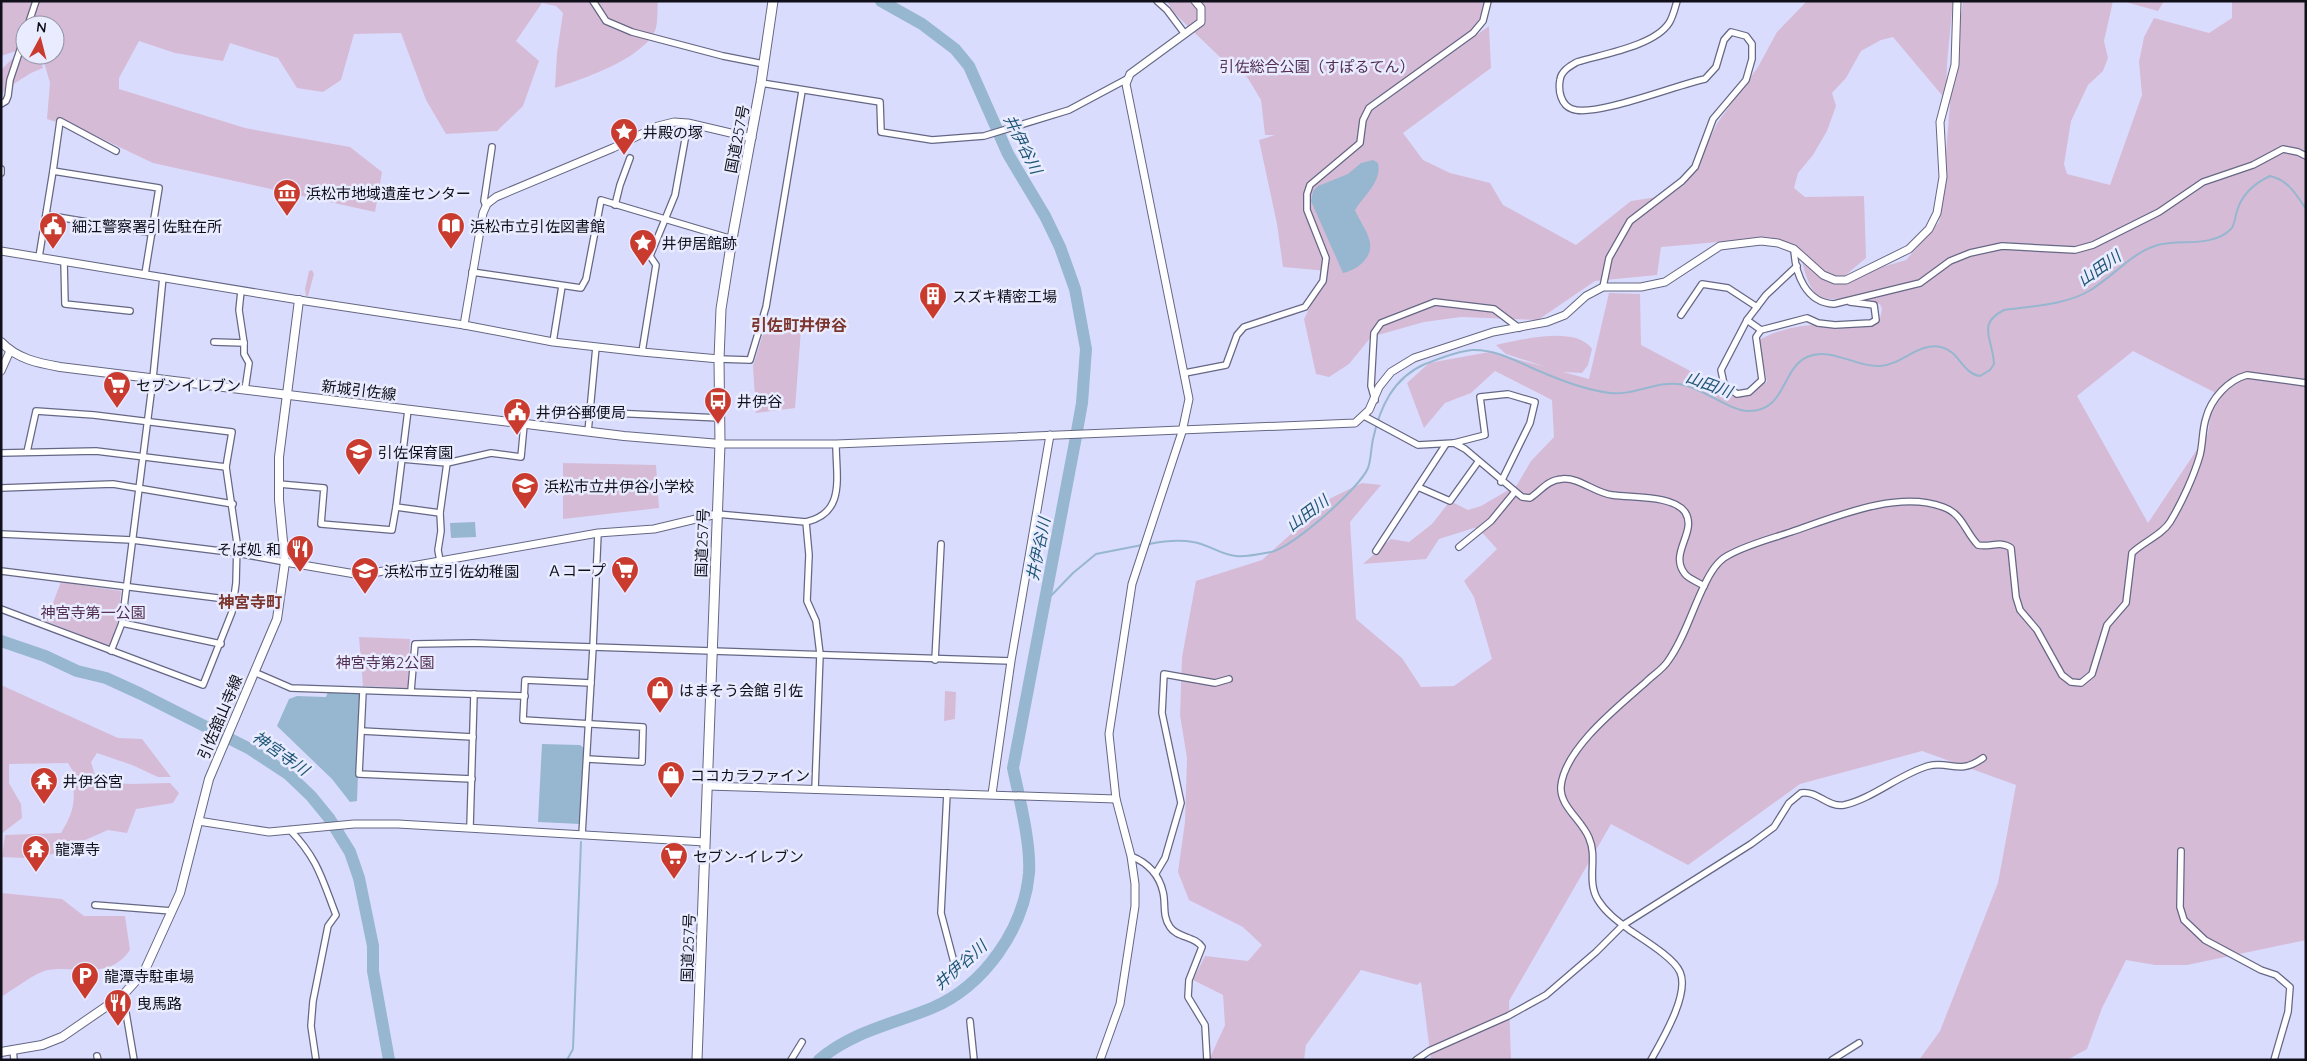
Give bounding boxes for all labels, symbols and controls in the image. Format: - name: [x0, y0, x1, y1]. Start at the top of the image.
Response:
- north arrow: [15, 15, 65, 65]
- text: N: [35, 18, 48, 37]
- park label: 引佐総合公園（すぽるてん）: [1219, 57, 1415, 76]
- street label: 国道257号: [721, 103, 753, 175]
- water label: 井伊谷川: [1000, 111, 1047, 179]
- place icon: 井殿の塚: [609, 117, 639, 156]
- place label: 井殿の塚: [643, 123, 703, 142]
- museum icon: 浜松市地域遺産センター: [272, 178, 302, 217]
- place label: 浜松市地域遺産センター: [306, 184, 471, 203]
- public building icon: 細江警察署引佐駐在所: [38, 211, 68, 250]
- library icon: 浜松市立引佐図書館: [436, 211, 466, 250]
- place label: 細江警察署引佐駐在所: [72, 217, 222, 236]
- place label: 浜松市立引佐図書館: [470, 217, 605, 236]
- place icon: 井伊居館跡: [628, 228, 658, 267]
- place label: 井伊居館跡: [662, 234, 737, 253]
- water label: 山田川: [2074, 245, 2126, 290]
- building icon: スズキ精密工場: [918, 281, 948, 320]
- place label: スズキ精密工場: [952, 287, 1057, 306]
- district label: 引佐町井伊谷: [751, 315, 847, 335]
- water label: 山田川: [1683, 366, 1737, 402]
- supermarket icon: セブンイレブン: [102, 370, 132, 409]
- place label: セブンイレブン: [136, 376, 241, 395]
- street label: 新城引佐線: [321, 376, 397, 404]
- bus stop icon: 井伊谷: [703, 386, 733, 425]
- place label: 井伊谷: [737, 392, 782, 411]
- public building icon: 井伊谷郵便局: [502, 397, 532, 436]
- place label: 井伊谷郵便局: [536, 403, 626, 422]
- school or university icon: 引佐保育園: [344, 437, 374, 476]
- place label: 引佐保育園: [378, 443, 453, 462]
- school or university icon: 浜松市立井伊谷小学校: [510, 471, 540, 510]
- place label: 浜松市立井伊谷小学校: [544, 477, 694, 496]
- water label: 山田川: [1282, 489, 1334, 535]
- street label: 国道257号: [691, 508, 713, 578]
- water label: 井伊谷川: [1022, 514, 1054, 582]
- restaurant icon: そば処 和: [285, 534, 315, 573]
- place label: そば処 和: [217, 540, 281, 559]
- supermarket icon: Ａコープ: [610, 555, 640, 594]
- school or university icon: 浜松市立引佐幼稚園: [350, 556, 380, 595]
- place label: Ａコープ: [547, 561, 606, 580]
- place label: 浜松市立引佐幼稚園: [384, 562, 519, 581]
- district label: 神宮寺町: [218, 592, 282, 612]
- park label: 神宮寺第一公園: [40, 603, 146, 622]
- park label: 神宮寺第2公園: [336, 653, 434, 672]
- street label: 引佐舘山寺線: [194, 672, 246, 762]
- shop icon: はまそう会館 引佐: [645, 675, 675, 714]
- place label: はまそう会館 引佐: [679, 681, 803, 700]
- water label: 神宮寺川: [249, 726, 315, 781]
- shop icon: ココカラファイン: [656, 760, 686, 799]
- temple icon: 井伊谷宮: [29, 766, 59, 805]
- place label: ココカラファイン: [690, 766, 810, 785]
- place label: 井伊谷宮: [63, 772, 123, 791]
- temple icon: 龍潭寺: [21, 834, 51, 873]
- place label: 龍潭寺: [55, 840, 100, 859]
- supermarket icon: セブン-イレブン: [659, 841, 689, 880]
- place label: セブン-イレブン: [693, 847, 804, 866]
- street label: 国道257号: [677, 913, 699, 983]
- water label: 井伊谷川: [930, 935, 992, 994]
- parking icon: 龍潭寺駐車場: [70, 961, 100, 1000]
- place label: 龍潭寺駐車場: [104, 967, 194, 986]
- restaurant icon: 曳馬路: [103, 988, 133, 1027]
- place label: 曳馬路: [137, 994, 182, 1013]

